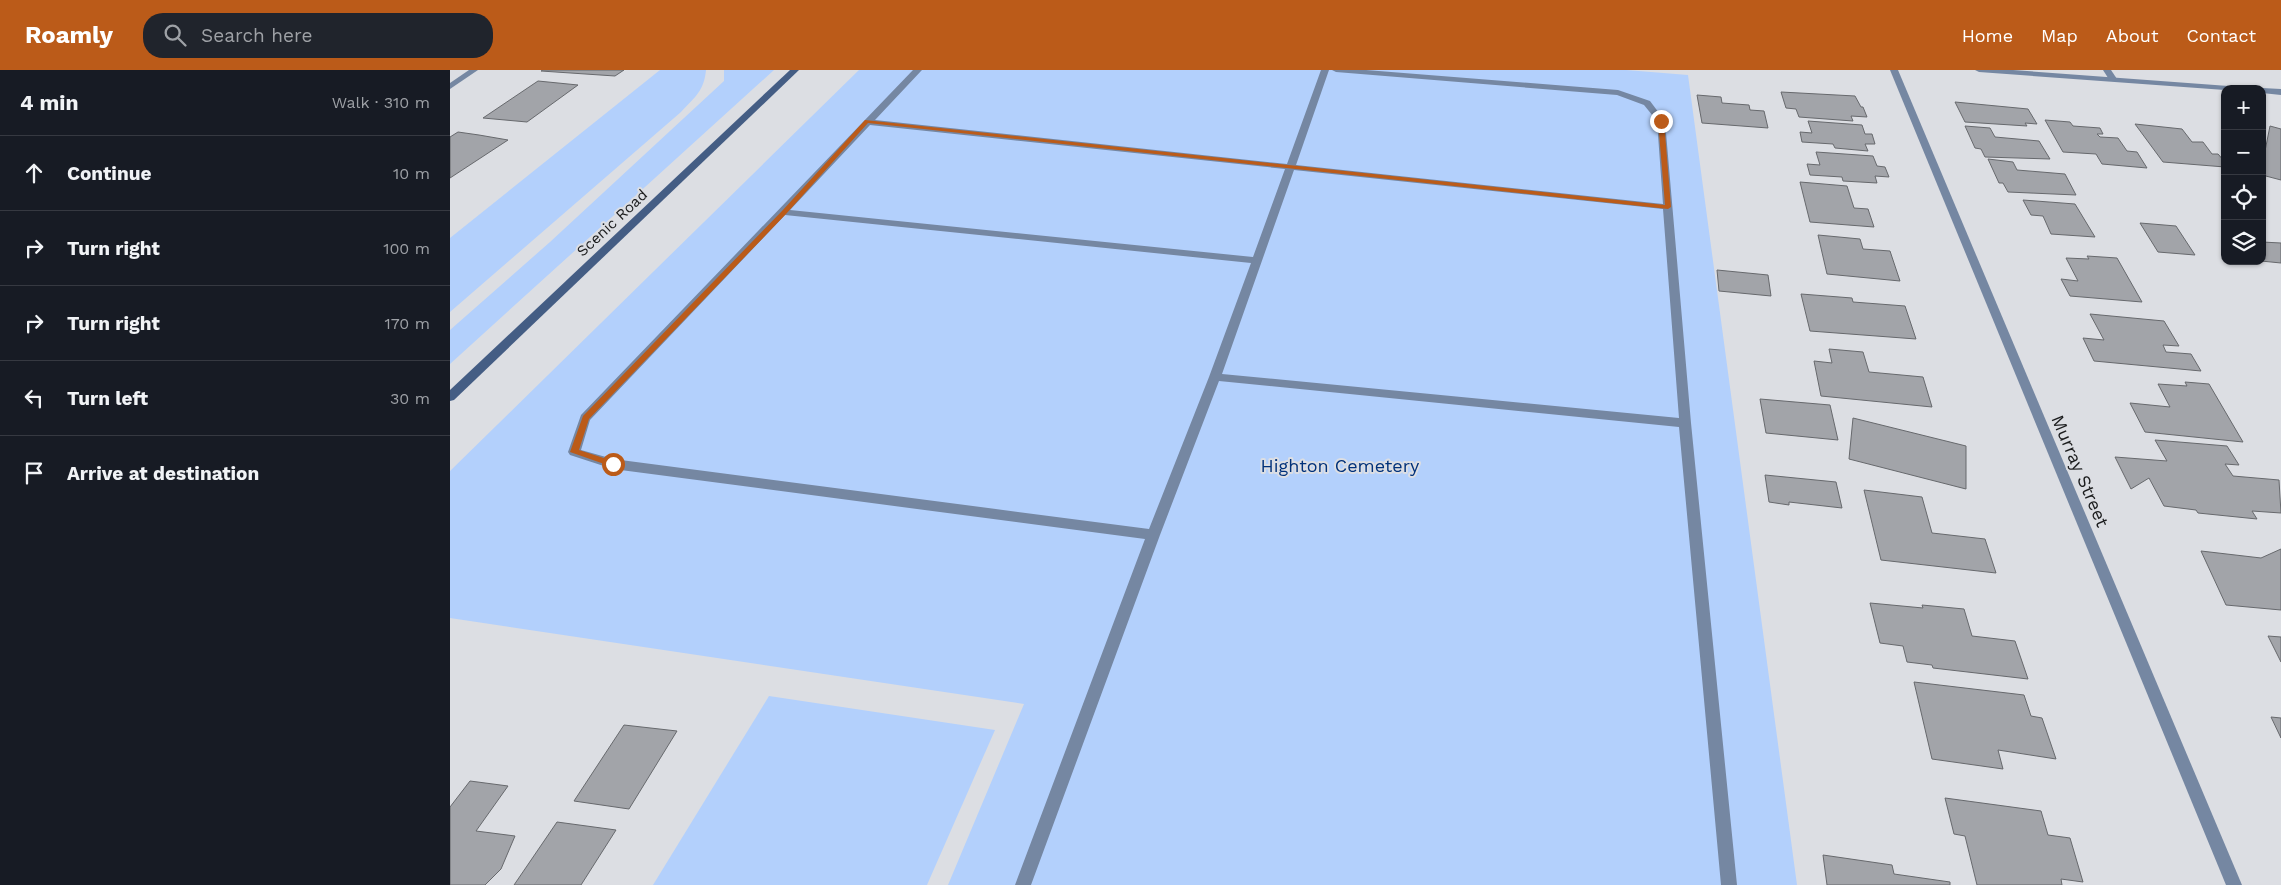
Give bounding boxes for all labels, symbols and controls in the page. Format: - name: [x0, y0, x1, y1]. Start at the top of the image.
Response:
- search box: [143, 13, 493, 58]
- text: Roamly: [25, 21, 113, 49]
- icon: search: [161, 21, 189, 49]
- text: Search here: [201, 24, 312, 47]
- text: Home: [1962, 25, 2013, 46]
- text: Map: [2041, 25, 2078, 46]
- text: About: [2106, 25, 2158, 46]
- text: Contact: [2186, 25, 2256, 46]
- map controls: [2221, 85, 2266, 265]
- button: +: [2221, 85, 2266, 130]
- text: 4 min: [20, 90, 78, 115]
- text: Walk · 310 m: [332, 93, 430, 112]
- route end: [1650, 110, 1673, 133]
- button: −: [2221, 130, 2266, 175]
- icon: ahead: [20, 159, 48, 187]
- text: Continue: [67, 162, 151, 185]
- text: 10 m: [393, 164, 430, 183]
- button: locate: [2221, 175, 2266, 220]
- street label: Scenic Road: [573, 186, 651, 260]
- button: layers: [2221, 220, 2266, 265]
- icon: right: [20, 234, 48, 262]
- text: Turn right: [67, 237, 160, 260]
- text: 100 m: [383, 239, 430, 258]
- icon: right: [20, 309, 48, 337]
- text: Turn right: [67, 312, 160, 335]
- text: 170 m: [384, 314, 430, 333]
- icon: left: [20, 384, 48, 412]
- text: Turn left: [67, 387, 148, 410]
- text: 30 m: [390, 389, 430, 408]
- street label: Murray Street: [2047, 412, 2114, 530]
- route start: [602, 453, 625, 476]
- park label: Highton Cemetery: [1261, 455, 1420, 476]
- icon: arrive: [20, 459, 48, 487]
- text: Arrive at destination: [67, 462, 259, 485]

